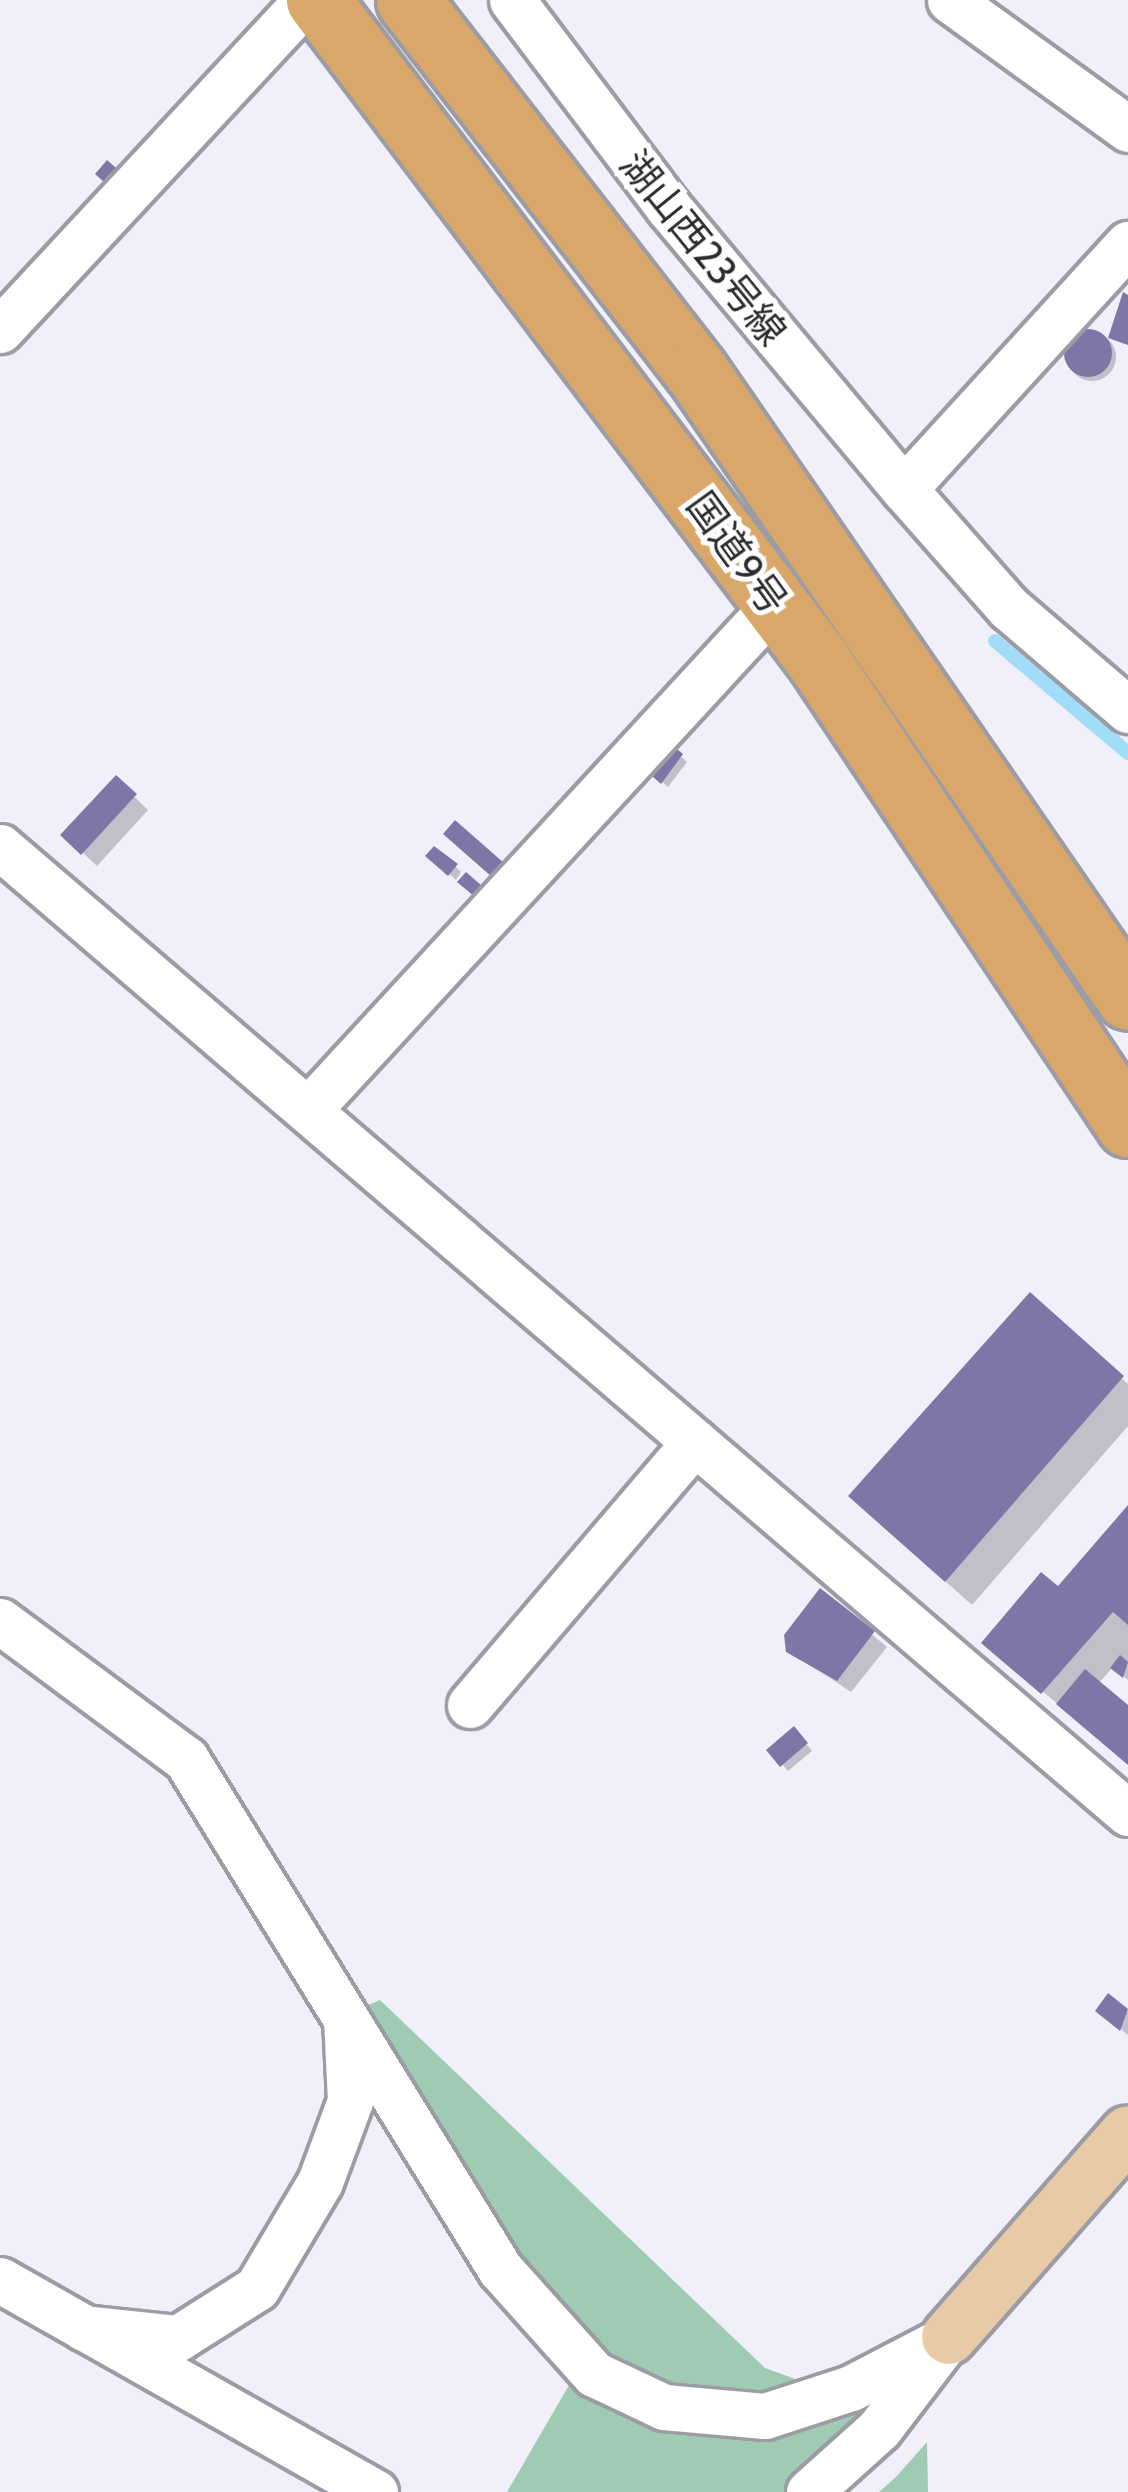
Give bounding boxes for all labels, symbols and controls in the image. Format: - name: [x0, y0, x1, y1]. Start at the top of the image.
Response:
- street label: 湖山西23号線: [610, 141, 796, 355]
- street label: 国道9号: [677, 483, 797, 623]

